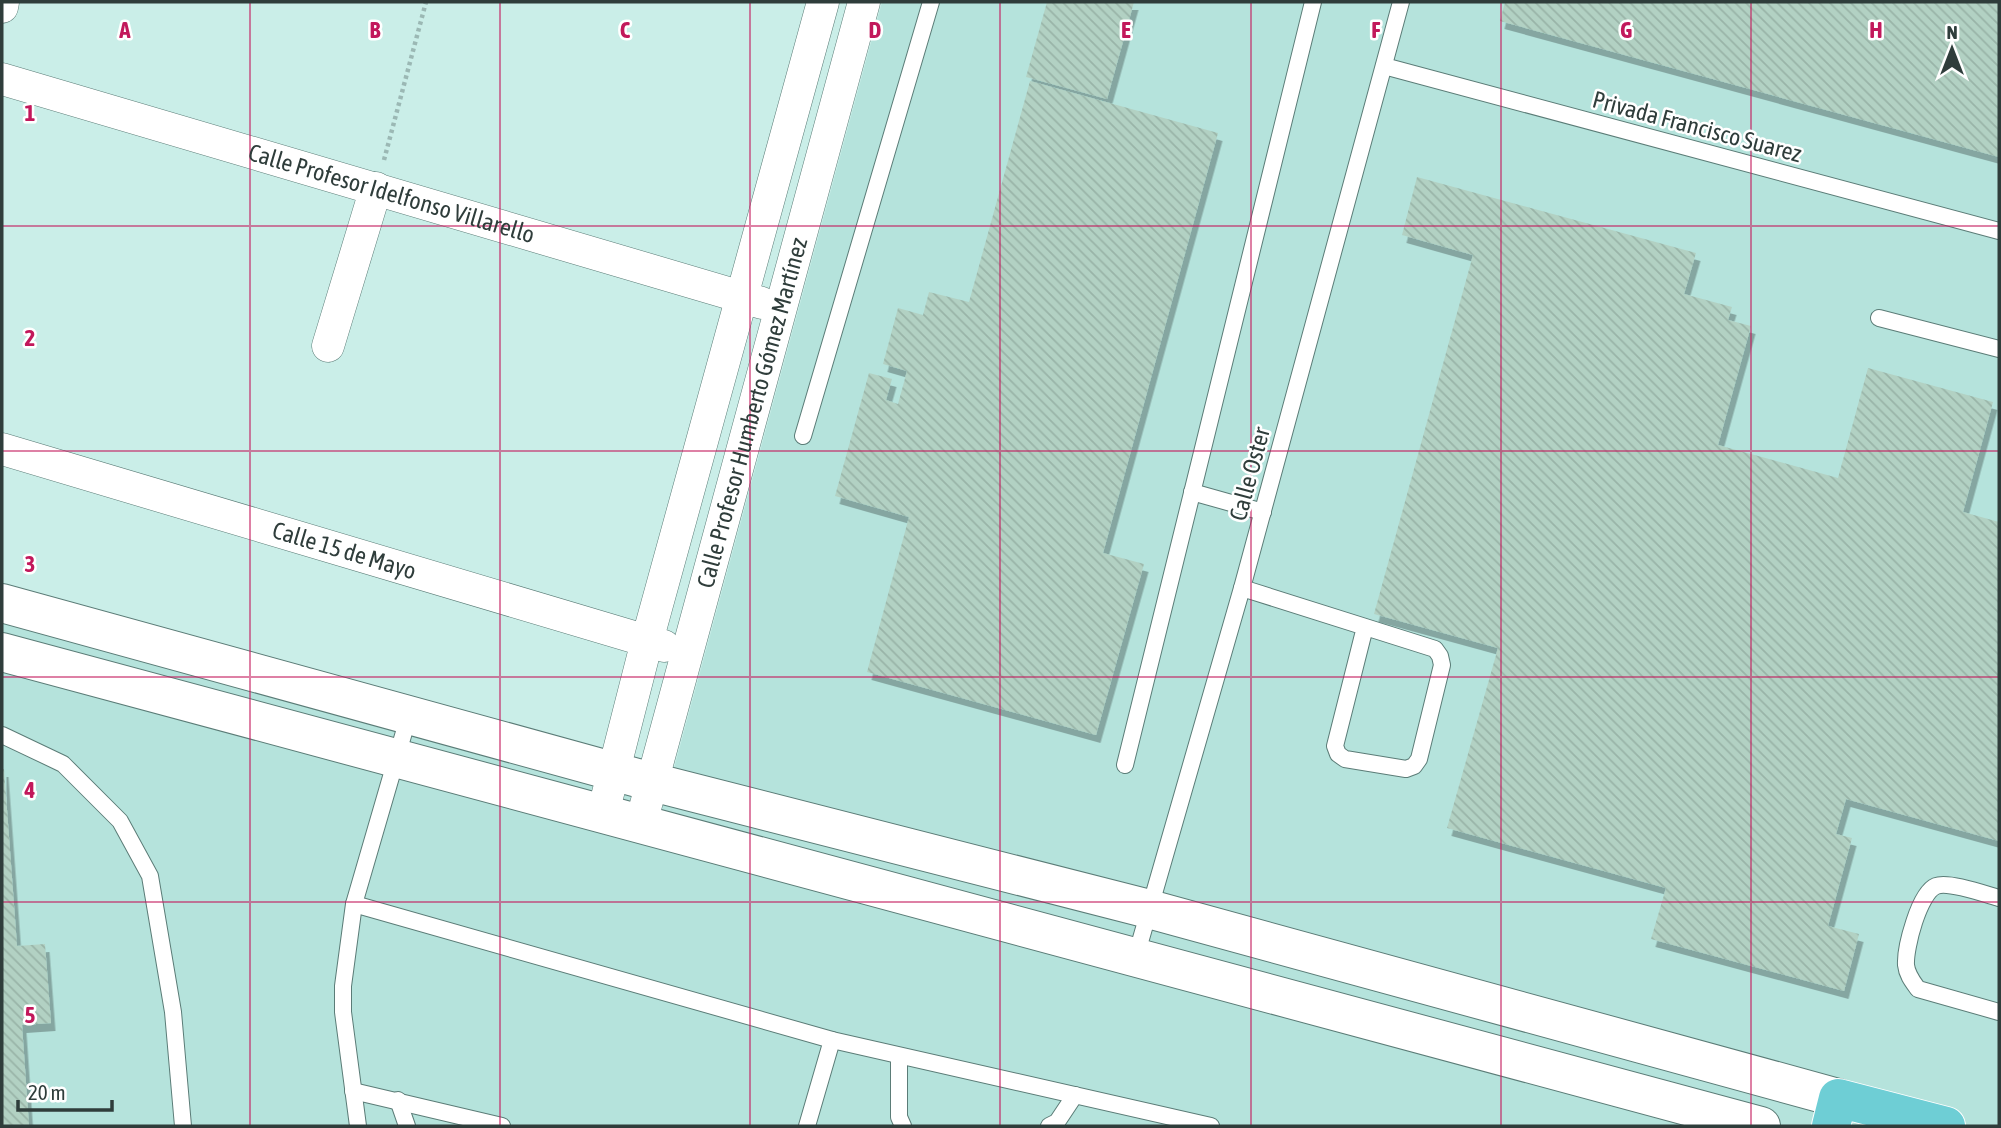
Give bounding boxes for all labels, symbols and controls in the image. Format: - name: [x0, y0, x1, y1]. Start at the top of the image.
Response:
- north arrow: [1917, 14, 1987, 84]
- text: A: [118, 17, 131, 43]
- text: B: [370, 17, 381, 43]
- text: C: [620, 17, 631, 43]
- text: D: [869, 17, 882, 43]
- text: E: [1121, 17, 1131, 43]
- text: F: [1371, 17, 1381, 43]
- text: G: [1620, 17, 1632, 43]
- text: H: [1869, 17, 1883, 43]
- text: N: [1946, 21, 1958, 43]
- street label: Privada Francisco Suarez: [1590, 86, 1805, 168]
- text: 1: [25, 100, 36, 126]
- street label: Calle Profesor Idelfonso Villarello: [245, 138, 538, 248]
- street label: Calle Profesor Humberto Gómez Martínez: [691, 234, 812, 591]
- text: 2: [25, 325, 35, 351]
- street label: Calle Oster: [1224, 423, 1275, 524]
- street label: Calle 15 de Mayo: [269, 516, 419, 584]
- text: 3: [25, 551, 35, 577]
- text: 4: [24, 777, 36, 803]
- text: 5: [25, 1002, 36, 1028]
- scale bar: [18, 1068, 112, 1112]
- text: 20 m: [28, 1080, 66, 1104]

